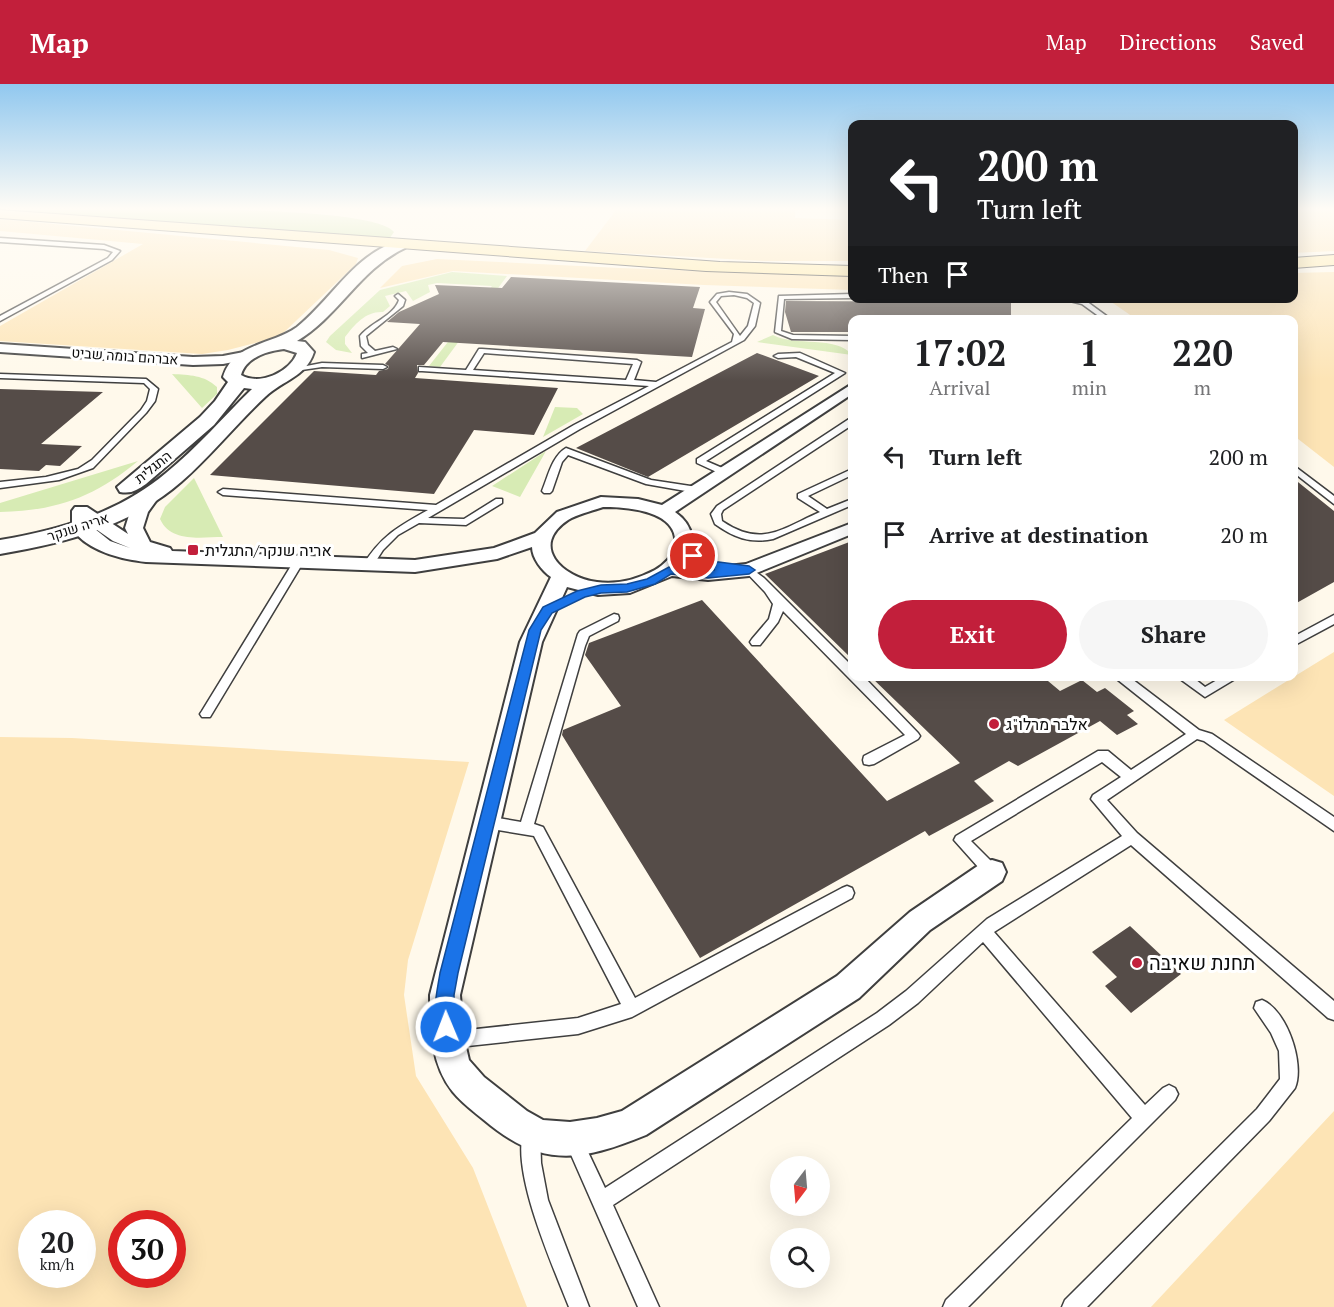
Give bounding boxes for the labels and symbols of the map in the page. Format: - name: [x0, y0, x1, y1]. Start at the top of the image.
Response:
- street label: אברהם בומה שביט: [71, 342, 179, 369]
- street label: התגלית: [130, 446, 175, 487]
- street label: אריה שנקר: [45, 508, 111, 545]
- pin: [667, 530, 718, 581]
- place label: אריה שנקר/התגלית: [205, 539, 332, 561]
- marker: אריה שנקר/התגלית: [186, 543, 200, 557]
- place label: אלבר מרלו"ג: [1006, 713, 1088, 735]
- marker: אלבר מרלו"ג: [987, 717, 1001, 731]
- place label: תחנת שאיבה: [1149, 949, 1255, 976]
- marker: תחנת שאיבה: [1130, 956, 1144, 970]
- position arrow: [414, 995, 478, 1059]
- north arrow: [770, 1156, 830, 1216]
- speed limit sign: 30: [108, 1210, 186, 1288]

